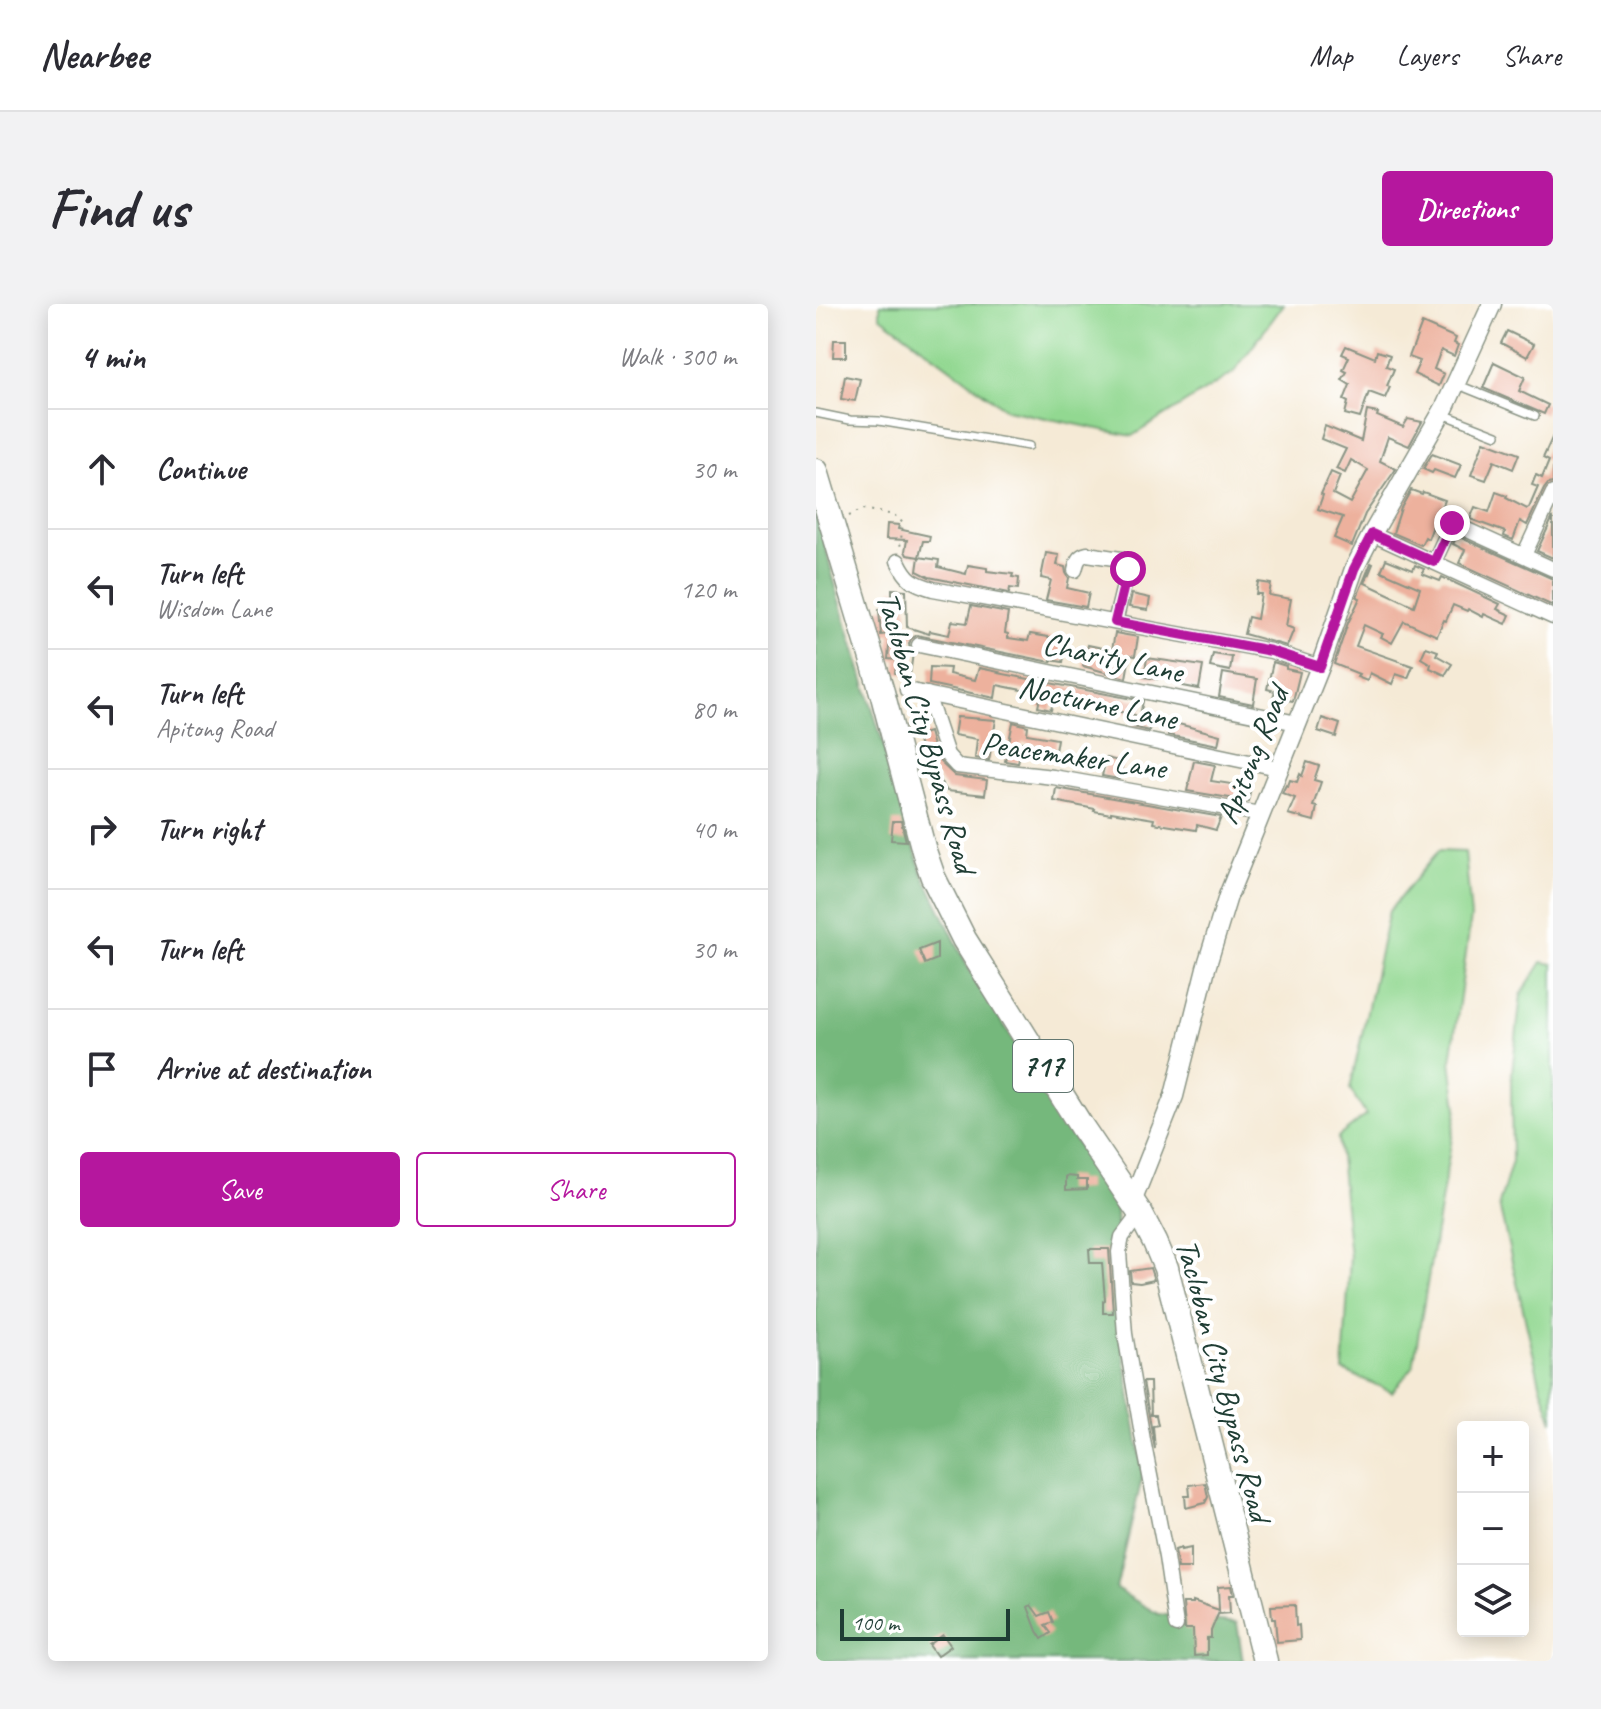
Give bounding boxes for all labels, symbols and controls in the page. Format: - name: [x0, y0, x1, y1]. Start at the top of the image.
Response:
- text: Nearbee: [40, 32, 148, 79]
- text: Map: [1310, 38, 1353, 73]
- text: Layers: [1397, 38, 1458, 73]
- text: Share: [1502, 38, 1561, 73]
- button: Directions: [1382, 171, 1553, 246]
- text: Find us: [48, 173, 188, 244]
- text: 4 min: [80, 335, 145, 378]
- text: Walk · 300 m: [619, 340, 736, 373]
- icon: ahead: [80, 447, 124, 491]
- text: Continue: [156, 450, 246, 488]
- text: 30 m: [692, 453, 736, 486]
- route end: [1434, 505, 1470, 541]
- route start: [1110, 551, 1146, 587]
- text: Turn left: [156, 554, 243, 592]
- icon: left: [80, 567, 124, 611]
- text: 120 m: [680, 573, 736, 606]
- street label: Tacloban City Bypass Road: [867, 587, 988, 882]
- text: Wisdom Lane: [156, 592, 271, 625]
- street label: Charity Lane: [1039, 623, 1189, 693]
- street label: Nocturne Lane: [1015, 666, 1183, 740]
- text: Turn left: [156, 674, 243, 712]
- street label: Apitong Road: [1206, 676, 1301, 830]
- icon: left: [80, 687, 124, 731]
- text: 80 m: [692, 693, 736, 726]
- text: Apitong Road: [156, 712, 273, 745]
- street label: Peacemaker Lane: [979, 722, 1171, 789]
- icon: right: [80, 807, 124, 851]
- text: Turn right: [156, 810, 261, 848]
- text: 40 m: [692, 813, 736, 846]
- icon: left: [80, 927, 124, 971]
- text: Turn left: [156, 930, 243, 968]
- text: 30 m: [692, 933, 736, 966]
- road number: 717: [1013, 1040, 1073, 1092]
- icon: arrive: [80, 1047, 124, 1091]
- text: Arrive at destination: [156, 1050, 371, 1088]
- button: Save: [80, 1152, 400, 1227]
- button: Share: [416, 1152, 736, 1227]
- street label: Tacloban City Bypass Road: [1166, 1235, 1282, 1531]
- map controls: [1457, 1421, 1529, 1637]
- button: +: [1457, 1421, 1529, 1493]
- button: −: [1457, 1493, 1529, 1565]
- button: layers: [1457, 1565, 1529, 1637]
- scale bar: [840, 1605, 1010, 1641]
- text: 100 m: [852, 1609, 899, 1637]

